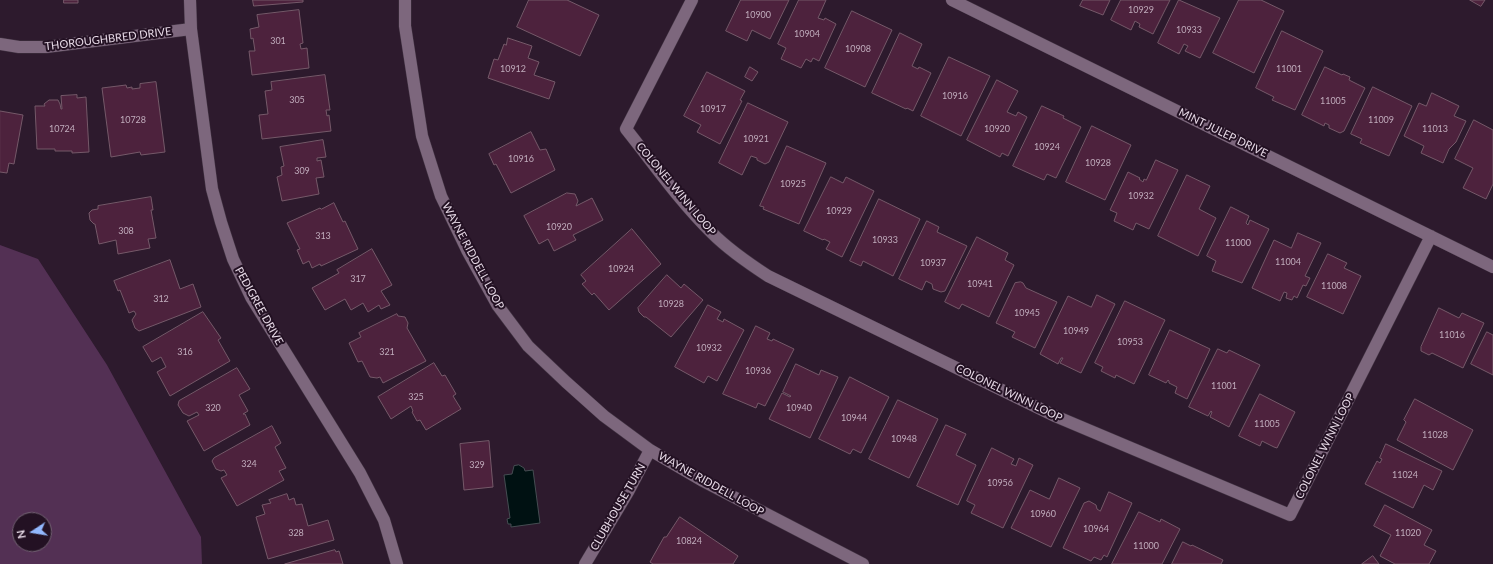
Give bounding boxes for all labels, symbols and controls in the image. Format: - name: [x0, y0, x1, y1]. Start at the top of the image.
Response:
- house number: 10929: [1128, 5, 1154, 15]
- house number: 10900: [745, 10, 771, 20]
- street label: THOROUGHBRED DRIVE: [44, 25, 172, 53]
- house number: 10933: [1176, 25, 1202, 35]
- house number: 10904: [794, 29, 820, 39]
- house number: 301: [270, 36, 286, 46]
- house number: 10908: [845, 44, 871, 54]
- house number: 10912: [500, 64, 526, 74]
- house number: 11001: [1276, 64, 1302, 74]
- house number: 10916: [942, 91, 968, 101]
- house number: 305: [289, 95, 305, 105]
- house number: 11005: [1320, 96, 1346, 106]
- house number: 10917: [700, 104, 726, 114]
- street label: MINT JULEP DRIVE: [1176, 106, 1270, 160]
- house number: 10728: [120, 115, 146, 125]
- house number: 11009: [1368, 115, 1394, 125]
- house number: 10724: [49, 124, 75, 134]
- house number: 10920: [984, 124, 1010, 134]
- house number: 11013: [1422, 124, 1448, 134]
- house number: 10921: [743, 134, 769, 144]
- street label: COLONEL WINN LOOP: [633, 140, 719, 238]
- house number: 10924: [1034, 142, 1060, 152]
- house number: 10916: [508, 154, 534, 164]
- house number: 10928: [1085, 158, 1111, 168]
- house number: 309: [294, 166, 310, 176]
- house number: 10925: [780, 179, 806, 189]
- house number: 10932: [1128, 191, 1154, 201]
- street label: WAYNE RIDDELL LOOP: [439, 201, 507, 311]
- house number: 10929: [826, 206, 852, 216]
- house number: 10920: [546, 222, 572, 232]
- house number: 308: [118, 226, 134, 236]
- house number: 313: [315, 231, 331, 241]
- house number: 10933: [872, 235, 898, 245]
- house number: 11000: [1225, 238, 1251, 248]
- house number: 11004: [1275, 257, 1301, 267]
- house number: 10937: [920, 258, 946, 268]
- house number: 10924: [608, 264, 634, 274]
- street label: PEDIGREE DRIVE: [232, 265, 286, 347]
- house number: 317: [350, 274, 366, 284]
- house number: 10941: [967, 279, 993, 289]
- house number: 11008: [1321, 281, 1347, 291]
- house number: 312: [153, 294, 169, 304]
- house number: 10928: [658, 299, 684, 309]
- house number: 10945: [1014, 308, 1040, 318]
- house number: 10949: [1063, 326, 1089, 336]
- house number: 11016: [1439, 330, 1465, 340]
- house number: 10953: [1117, 337, 1143, 347]
- house number: 10932: [696, 343, 722, 353]
- house number: 316: [177, 347, 193, 357]
- house number: 321: [379, 347, 395, 357]
- street label: COLONEL WINN LOOP: [954, 361, 1064, 425]
- house number: 10936: [745, 366, 771, 376]
- house number: 11001: [1211, 381, 1237, 391]
- street label: COLONEL WINN LOOP: [1293, 391, 1357, 501]
- house number: 325: [408, 392, 424, 402]
- house number: 320: [205, 403, 221, 413]
- house number: 10940: [786, 403, 812, 413]
- house number: 10944: [841, 413, 867, 423]
- house number: 11005: [1254, 419, 1280, 429]
- house number: 11028: [1422, 430, 1448, 440]
- house number: 10948: [891, 434, 917, 444]
- street label: WAYNE RIDDELL LOOP: [656, 449, 766, 519]
- house number: 324: [241, 459, 257, 469]
- house number: 329: [469, 460, 485, 470]
- street label: CLUBHOUSE TURN: [588, 461, 648, 553]
- house number: 11024: [1392, 470, 1418, 480]
- house number: 10956: [987, 478, 1013, 488]
- house number: 10960: [1030, 509, 1056, 519]
- north arrow: [12, 512, 52, 552]
- house number: 10964: [1083, 524, 1109, 534]
- house number: 328: [288, 528, 304, 538]
- house number: 11020: [1395, 528, 1421, 538]
- text: N: [14, 529, 28, 540]
- house number: 10824: [676, 536, 702, 546]
- house number: 11000: [1133, 541, 1159, 551]

